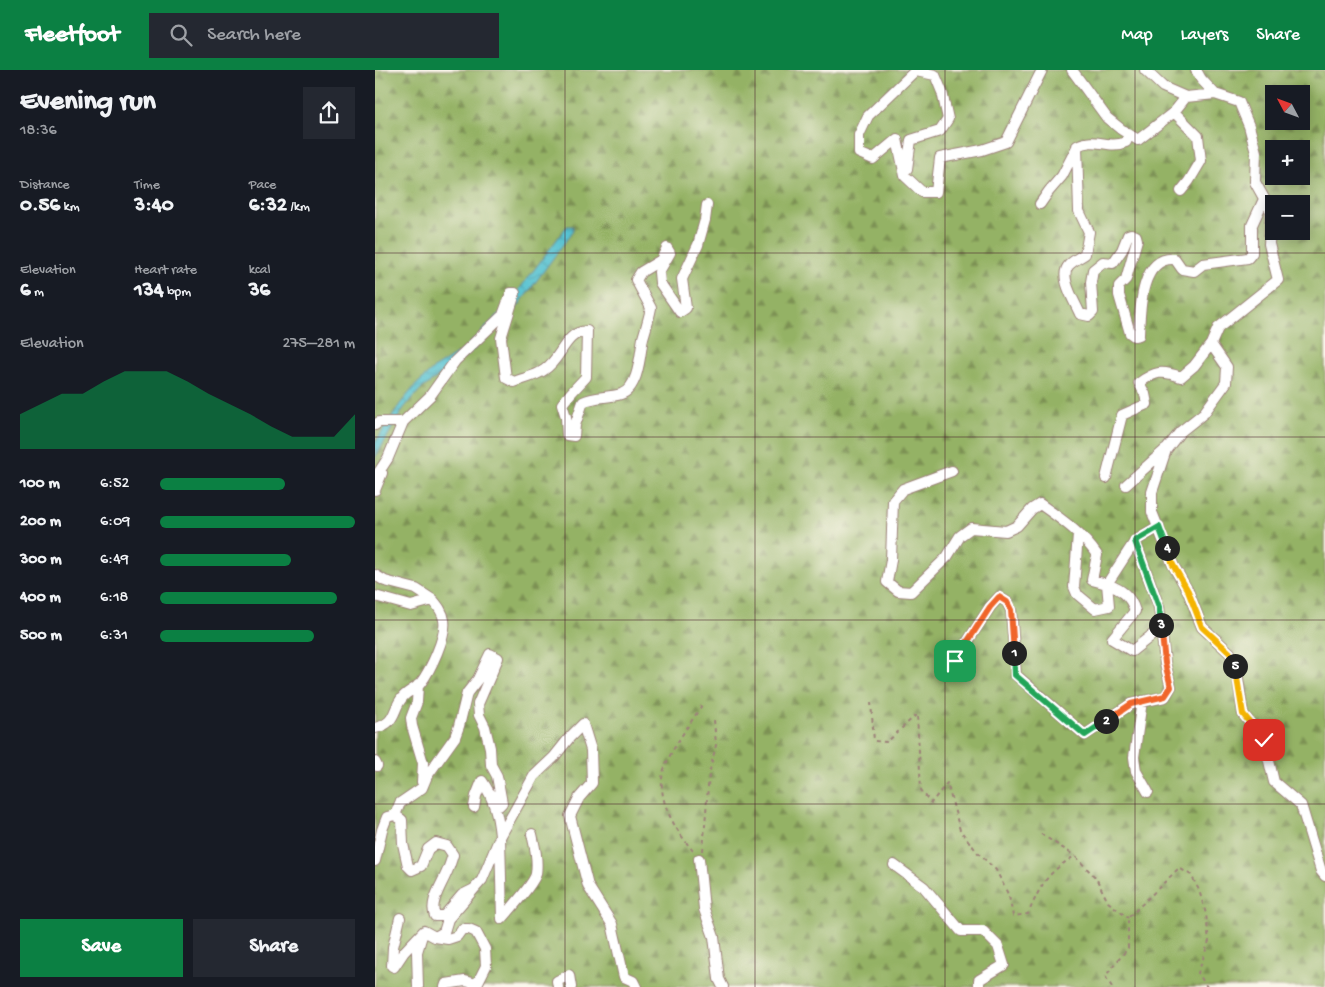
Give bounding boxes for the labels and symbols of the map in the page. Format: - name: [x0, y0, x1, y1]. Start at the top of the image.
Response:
- north arrow: [1265, 85, 1310, 130]
- pin: 4: [1155, 536, 1179, 560]
- pin: 3: [1149, 612, 1173, 638]
- pin: [934, 640, 976, 682]
- pin: 1: [1001, 640, 1027, 666]
- pin: 5: [1223, 654, 1247, 678]
- pin: 2: [1093, 708, 1119, 734]
- pin: [1243, 719, 1285, 761]

